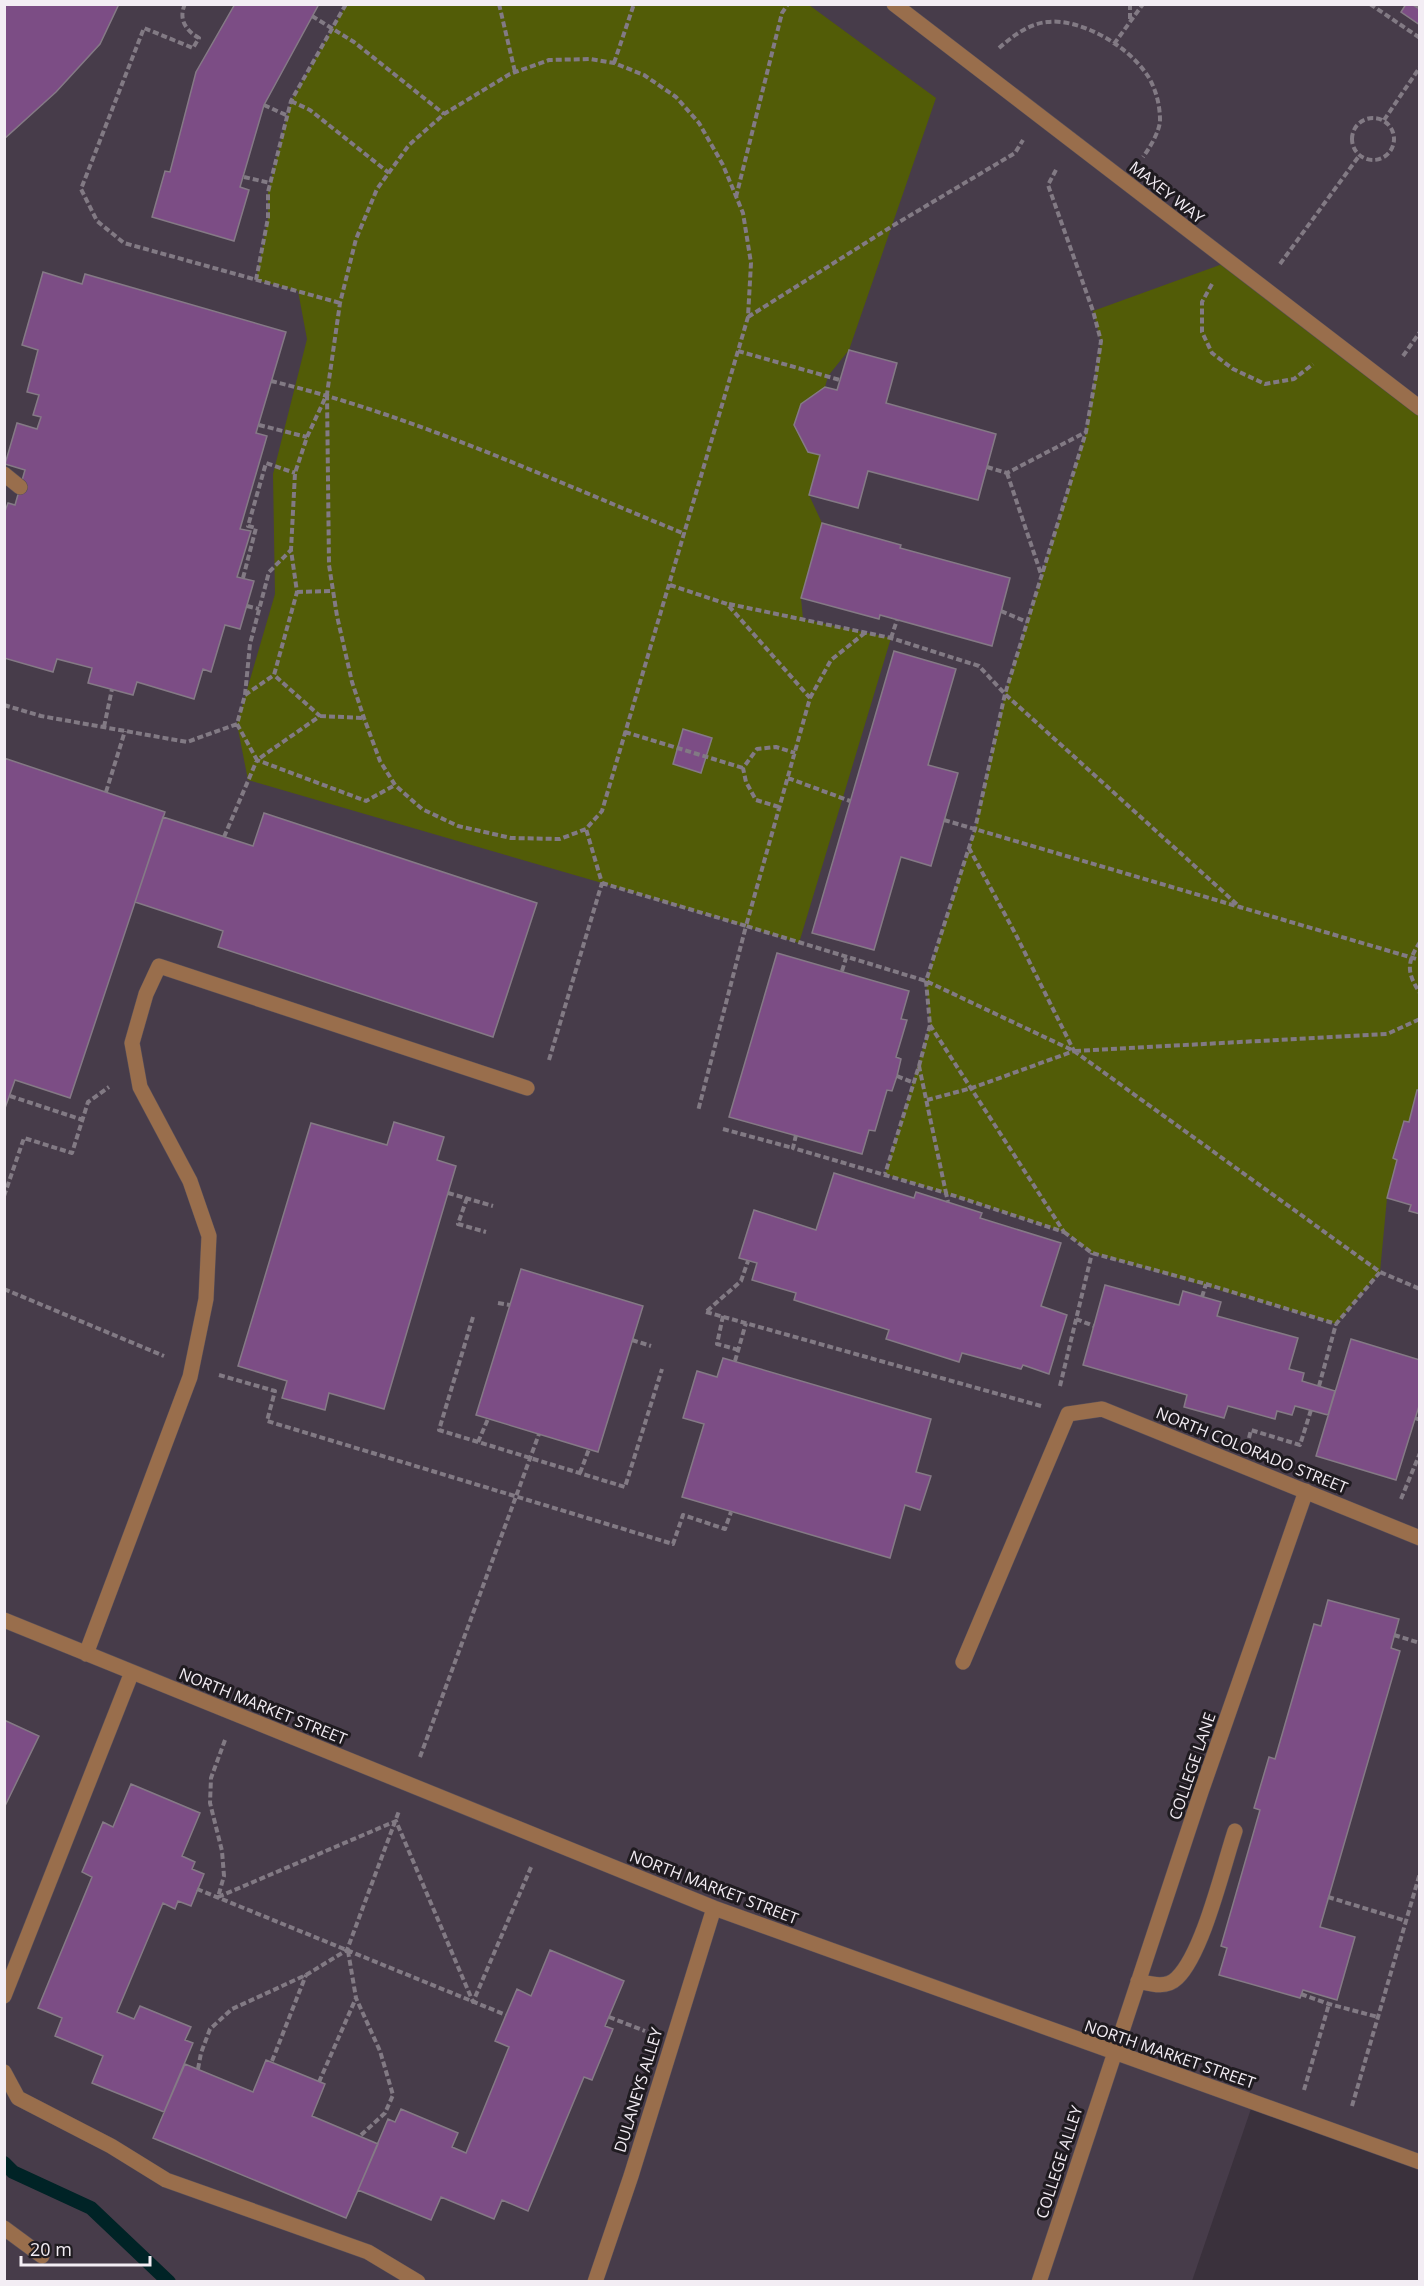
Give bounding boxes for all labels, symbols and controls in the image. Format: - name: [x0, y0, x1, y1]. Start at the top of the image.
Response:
- street label: MAXEY WAY: [1125, 156, 1209, 228]
- street label: NORTH COLORADO STREET: [1153, 1401, 1351, 1499]
- street label: NORTH MARKET STREET: [176, 1662, 350, 1750]
- street label: COLLEGE LANE: [1163, 1709, 1221, 1823]
- street label: NORTH MARKET STREET: [626, 1845, 802, 1929]
- street label: NORTH MARKET STREET: [1082, 2014, 1258, 2094]
- street label: DULANEYS ALLEY: [609, 2025, 667, 2155]
- street label: COLLEGE ALLEY: [1030, 2103, 1088, 2221]
- scale bar: [21, 2229, 150, 2267]
- text: 20 m: [30, 2237, 72, 2261]

